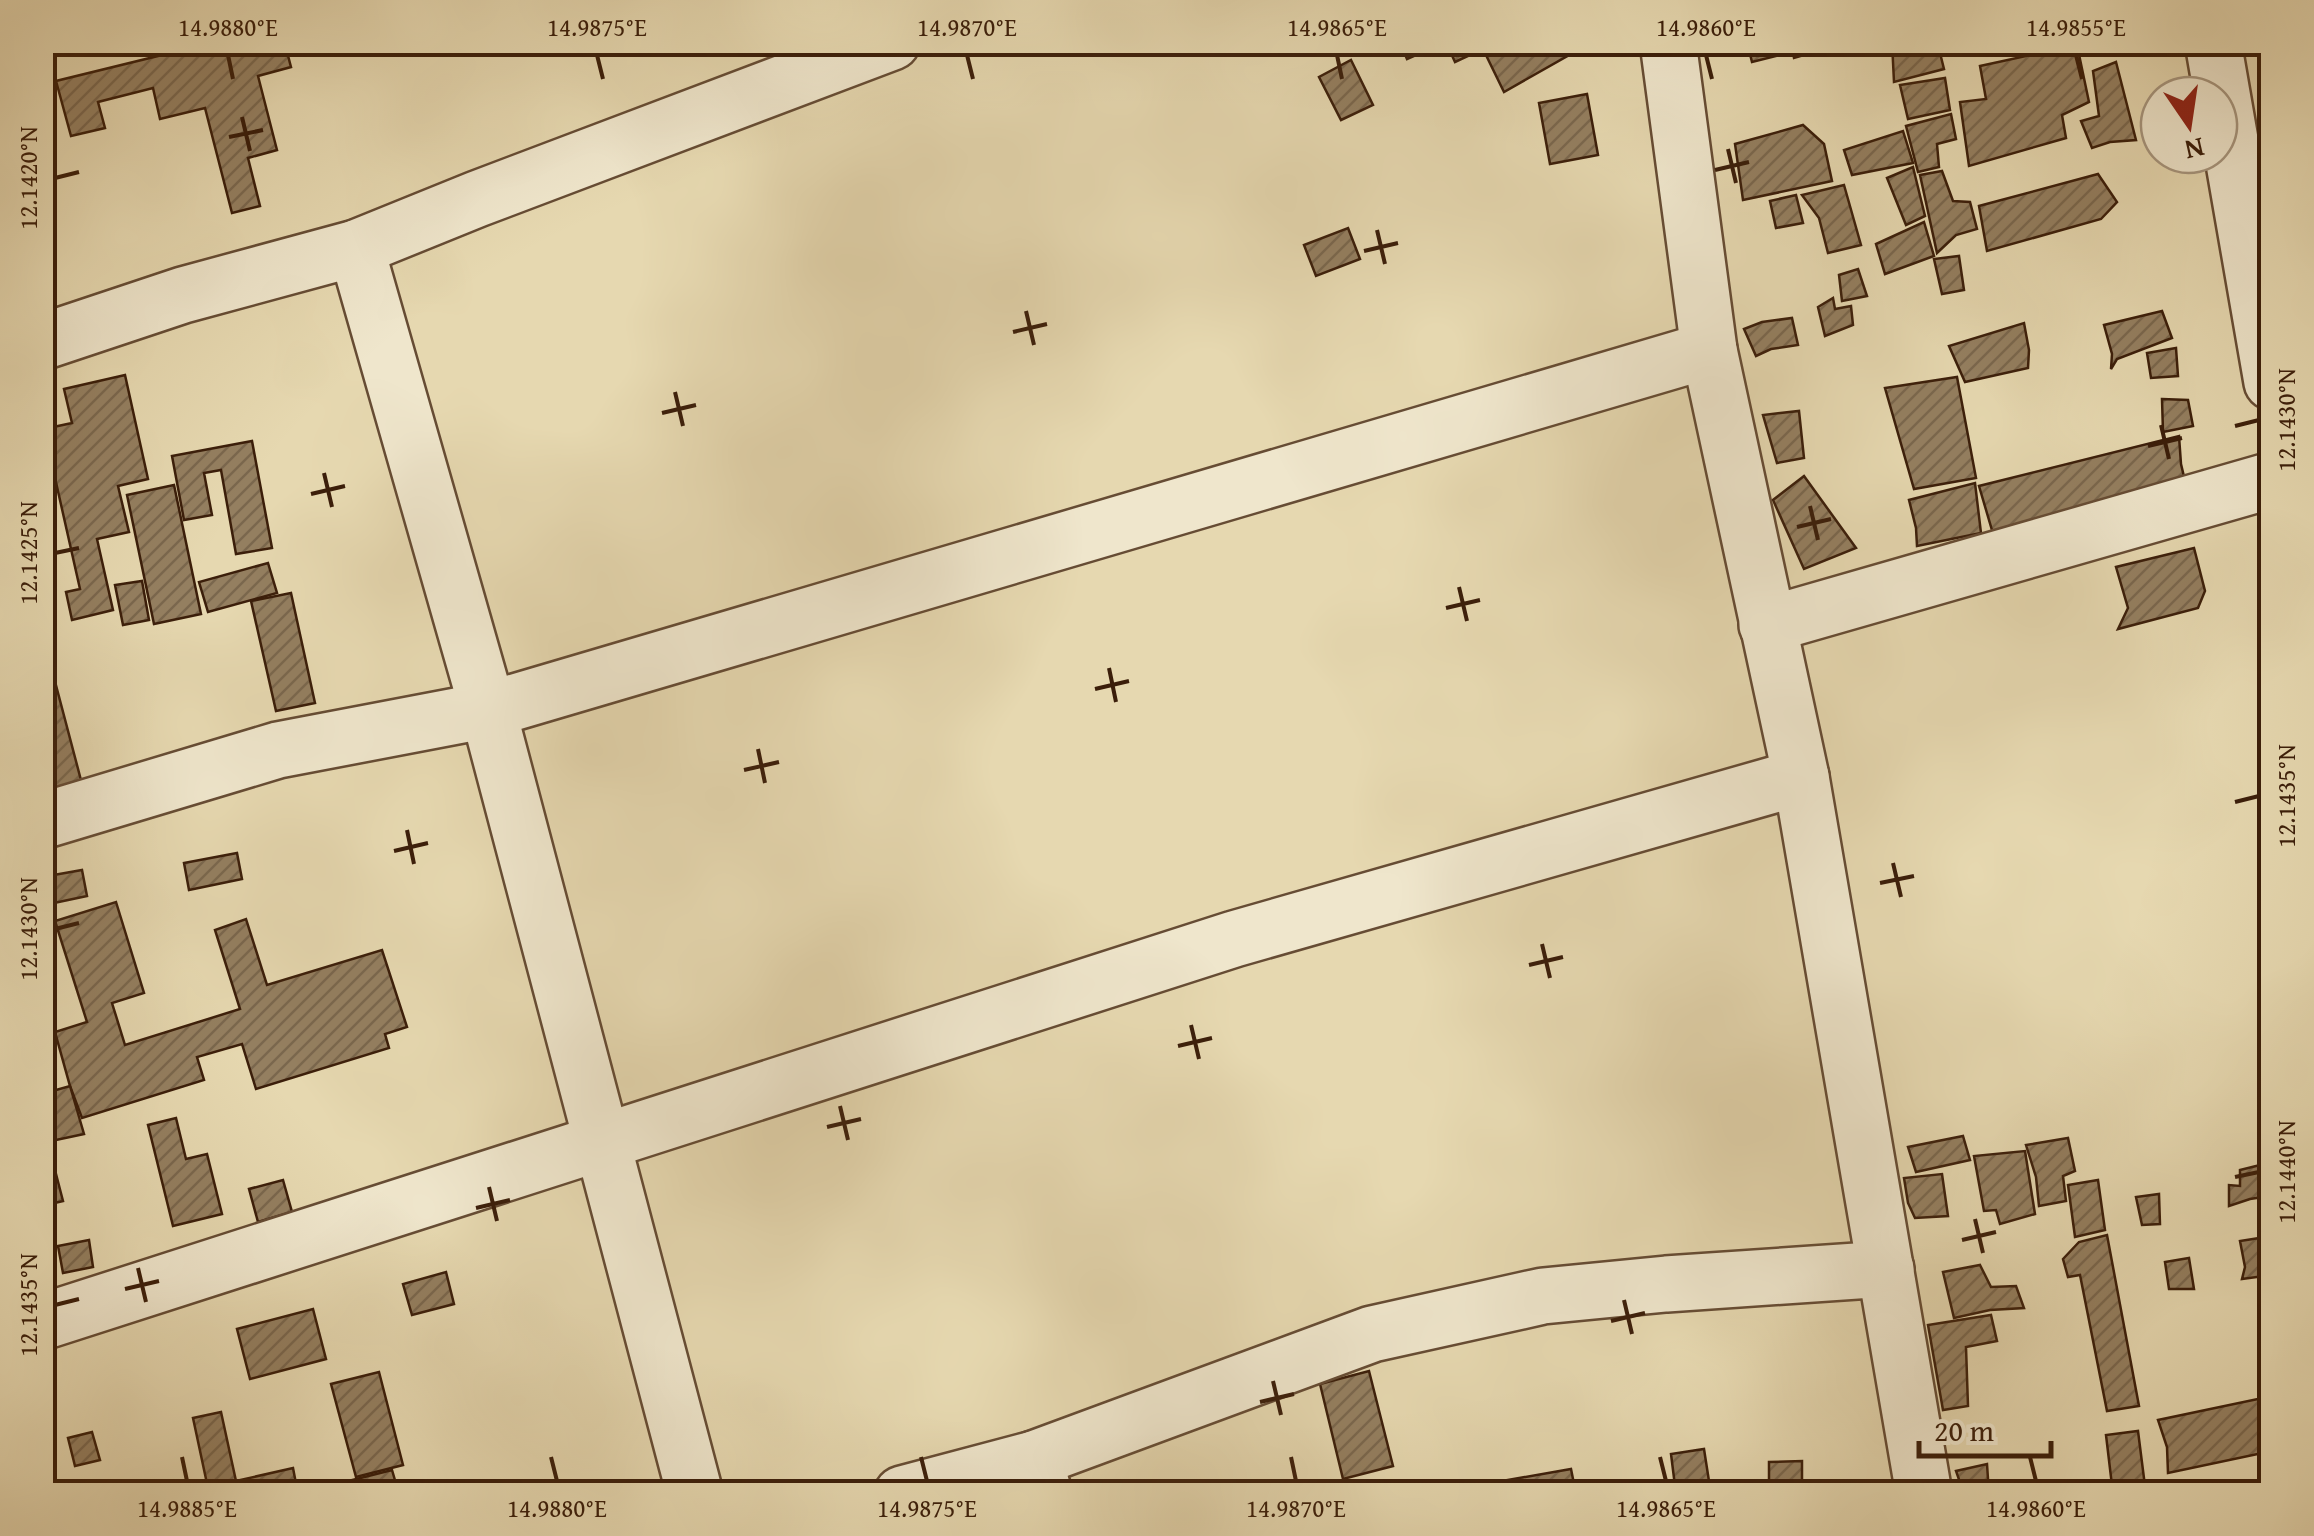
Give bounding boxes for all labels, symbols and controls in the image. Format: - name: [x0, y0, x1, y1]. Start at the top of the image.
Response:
- text: 14.9880°E: [178, 9, 278, 45]
- text: 14.9875°E: [547, 9, 647, 45]
- text: 14.9870°E: [917, 9, 1017, 45]
- text: 14.9865°E: [1287, 9, 1387, 45]
- text: 14.9860°E: [1656, 9, 1756, 45]
- text: 14.9855°E: [2026, 9, 2126, 45]
- north arrow: [2139, 75, 2239, 175]
- text: 12.1420°N: [10, 126, 46, 230]
- text: N: [2181, 128, 2208, 172]
- text: 12.1430°N: [2268, 368, 2304, 472]
- text: 12.1425°N: [10, 501, 46, 605]
- text: 12.1435°N: [2268, 744, 2304, 848]
- text: 12.1430°N: [10, 877, 46, 981]
- text: 12.1440°N: [2268, 1120, 2304, 1224]
- text: 12.1435°N: [10, 1253, 46, 1357]
- scale bar: [1919, 1396, 2052, 1458]
- text: 20 m: [1934, 1408, 1994, 1452]
- text: 14.9885°E: [137, 1490, 237, 1526]
- text: 14.9880°E: [507, 1490, 607, 1526]
- text: 14.9875°E: [877, 1490, 977, 1526]
- text: 14.9870°E: [1246, 1490, 1346, 1526]
- text: 14.9865°E: [1616, 1490, 1716, 1526]
- text: 14.9860°E: [1986, 1490, 2086, 1526]

